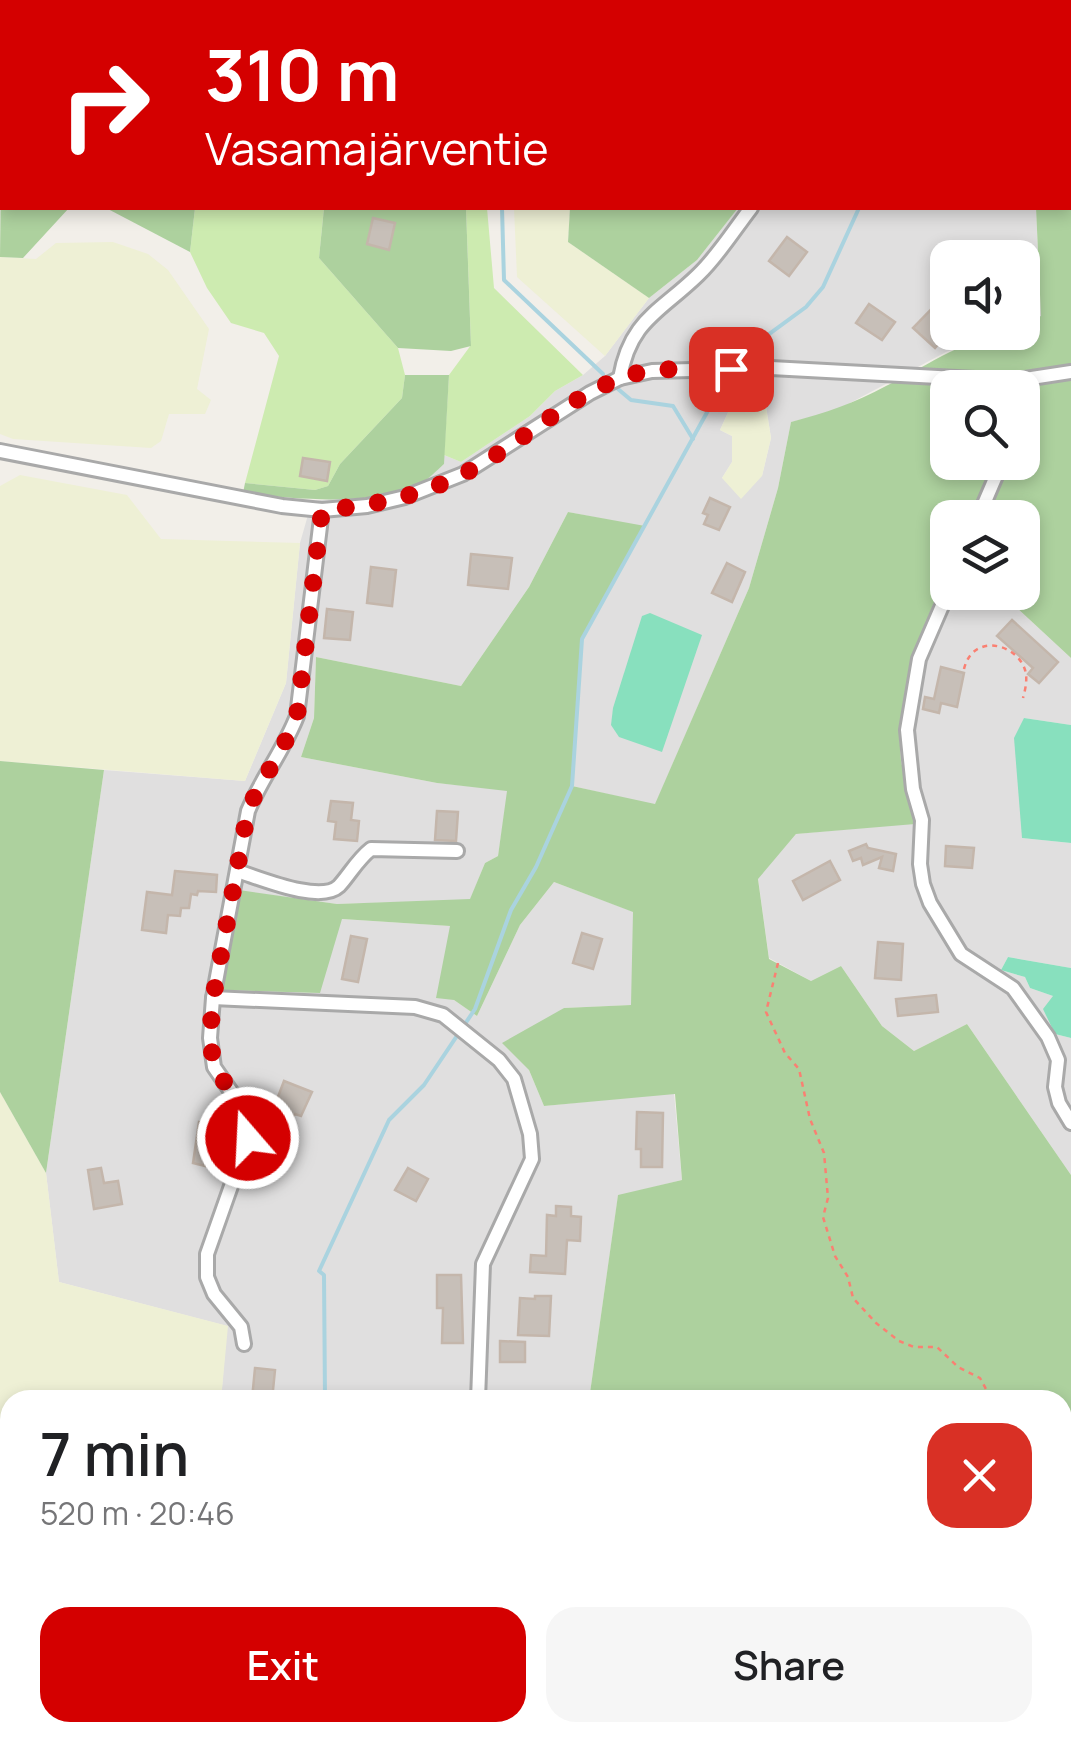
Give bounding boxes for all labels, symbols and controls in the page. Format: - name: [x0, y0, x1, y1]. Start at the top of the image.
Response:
- text: 310 m: [205, 26, 399, 122]
- icon: right: [40, 40, 170, 170]
- text: Vasamajärventie: [205, 117, 549, 179]
- map controls: [930, 240, 1040, 610]
- button: sound: [930, 240, 1040, 350]
- pin: [689, 327, 774, 412]
- icon: arrive: [704, 342, 759, 397]
- button: search: [930, 370, 1040, 480]
- button: layers: [930, 500, 1040, 610]
- position arrow: [196, 1086, 300, 1190]
- text: 7 min: [40, 1412, 189, 1494]
- button: close: [927, 1423, 1032, 1528]
- text: 520 m · 20:46: [40, 1491, 235, 1535]
- button: Exit: [40, 1607, 526, 1722]
- button: Share: [546, 1607, 1032, 1722]

